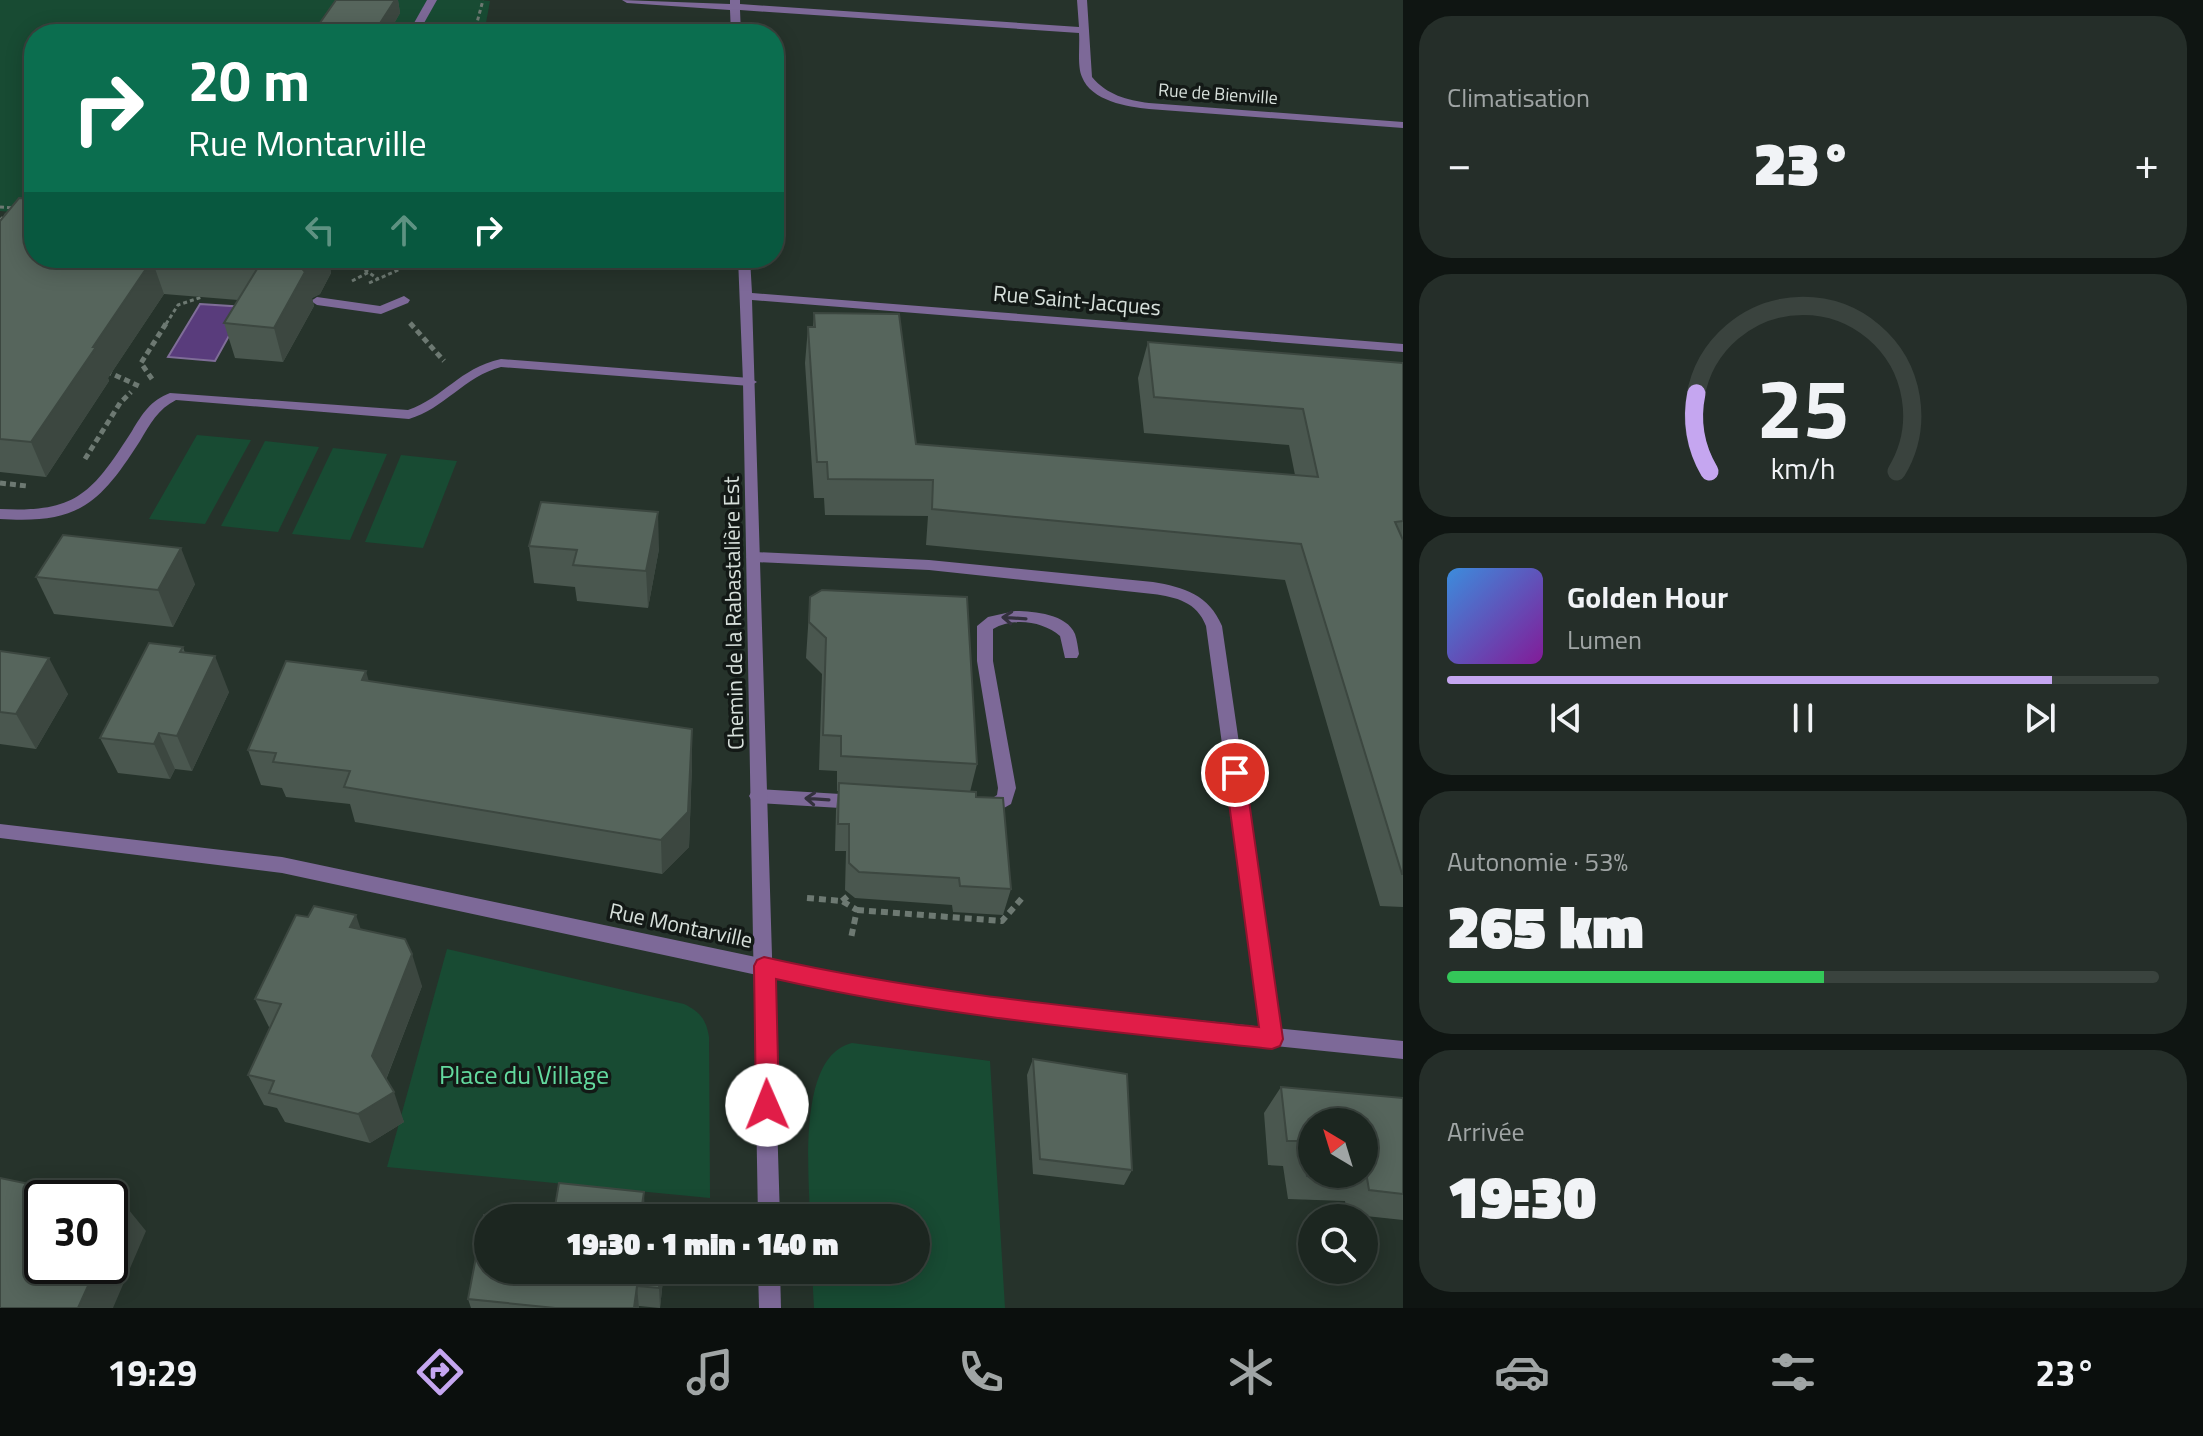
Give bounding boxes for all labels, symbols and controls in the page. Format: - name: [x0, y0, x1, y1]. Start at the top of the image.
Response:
- text: 20 m: [188, 38, 310, 123]
- icon: right: [56, 56, 160, 160]
- street label: Rue de Bienville: [1157, 76, 1279, 111]
- text: Climatisation: [1447, 78, 1590, 117]
- text: Rue Montarville: [188, 115, 427, 170]
- text: 23°: [1754, 117, 1853, 208]
- text: −: [1447, 129, 1472, 196]
- text: +: [2134, 129, 2159, 196]
- icon: left: [298, 208, 342, 252]
- icon: ahead: [382, 208, 426, 252]
- icon: right: [466, 208, 510, 252]
- street label: Rue Saint-Jacques: [992, 276, 1162, 324]
- text: 25: [1756, 343, 1850, 469]
- text: km/h: [1771, 447, 1835, 490]
- street label: Chemin de la Rabastalière Est: [714, 475, 752, 750]
- text: Golden Hour: [1567, 574, 1728, 620]
- one-way arrow: [1001, 610, 1028, 625]
- text: Lumen: [1567, 620, 1642, 659]
- icon: previous: [1544, 696, 1588, 740]
- icon: pause: [1781, 696, 1825, 740]
- icon: next: [2018, 696, 2062, 740]
- pin: [1201, 739, 1269, 807]
- icon: arrive: [1213, 751, 1257, 795]
- one-way arrow: [804, 791, 831, 806]
- text: Autonomie · 53%: [1447, 842, 1628, 881]
- text: 265 km: [1447, 880, 1644, 971]
- street label: Rue Montarville: [606, 893, 756, 957]
- park label: Place du Village: [439, 1055, 609, 1094]
- position arrow: [725, 1063, 809, 1147]
- north arrow: [1298, 1108, 1378, 1188]
- map controls: [1298, 1108, 1378, 1284]
- text: Arrivée: [1447, 1112, 1525, 1151]
- text: 19:30: [1447, 1150, 1596, 1241]
- speed limit sign: 30: [24, 1180, 128, 1284]
- button: search: [1298, 1204, 1378, 1284]
- text: 19:30 · 1 min · 140 m: [566, 1221, 838, 1267]
- icon: directions: [412, 1344, 468, 1400]
- icon: music: [682, 1344, 738, 1400]
- icon: phone: [953, 1344, 1009, 1400]
- icon: climate: [1223, 1344, 1279, 1400]
- icon: car: [1494, 1344, 1550, 1400]
- icon: filters: [1765, 1344, 1821, 1400]
- text: 19:29: [107, 1345, 197, 1400]
- text: 23°: [2035, 1345, 2096, 1400]

